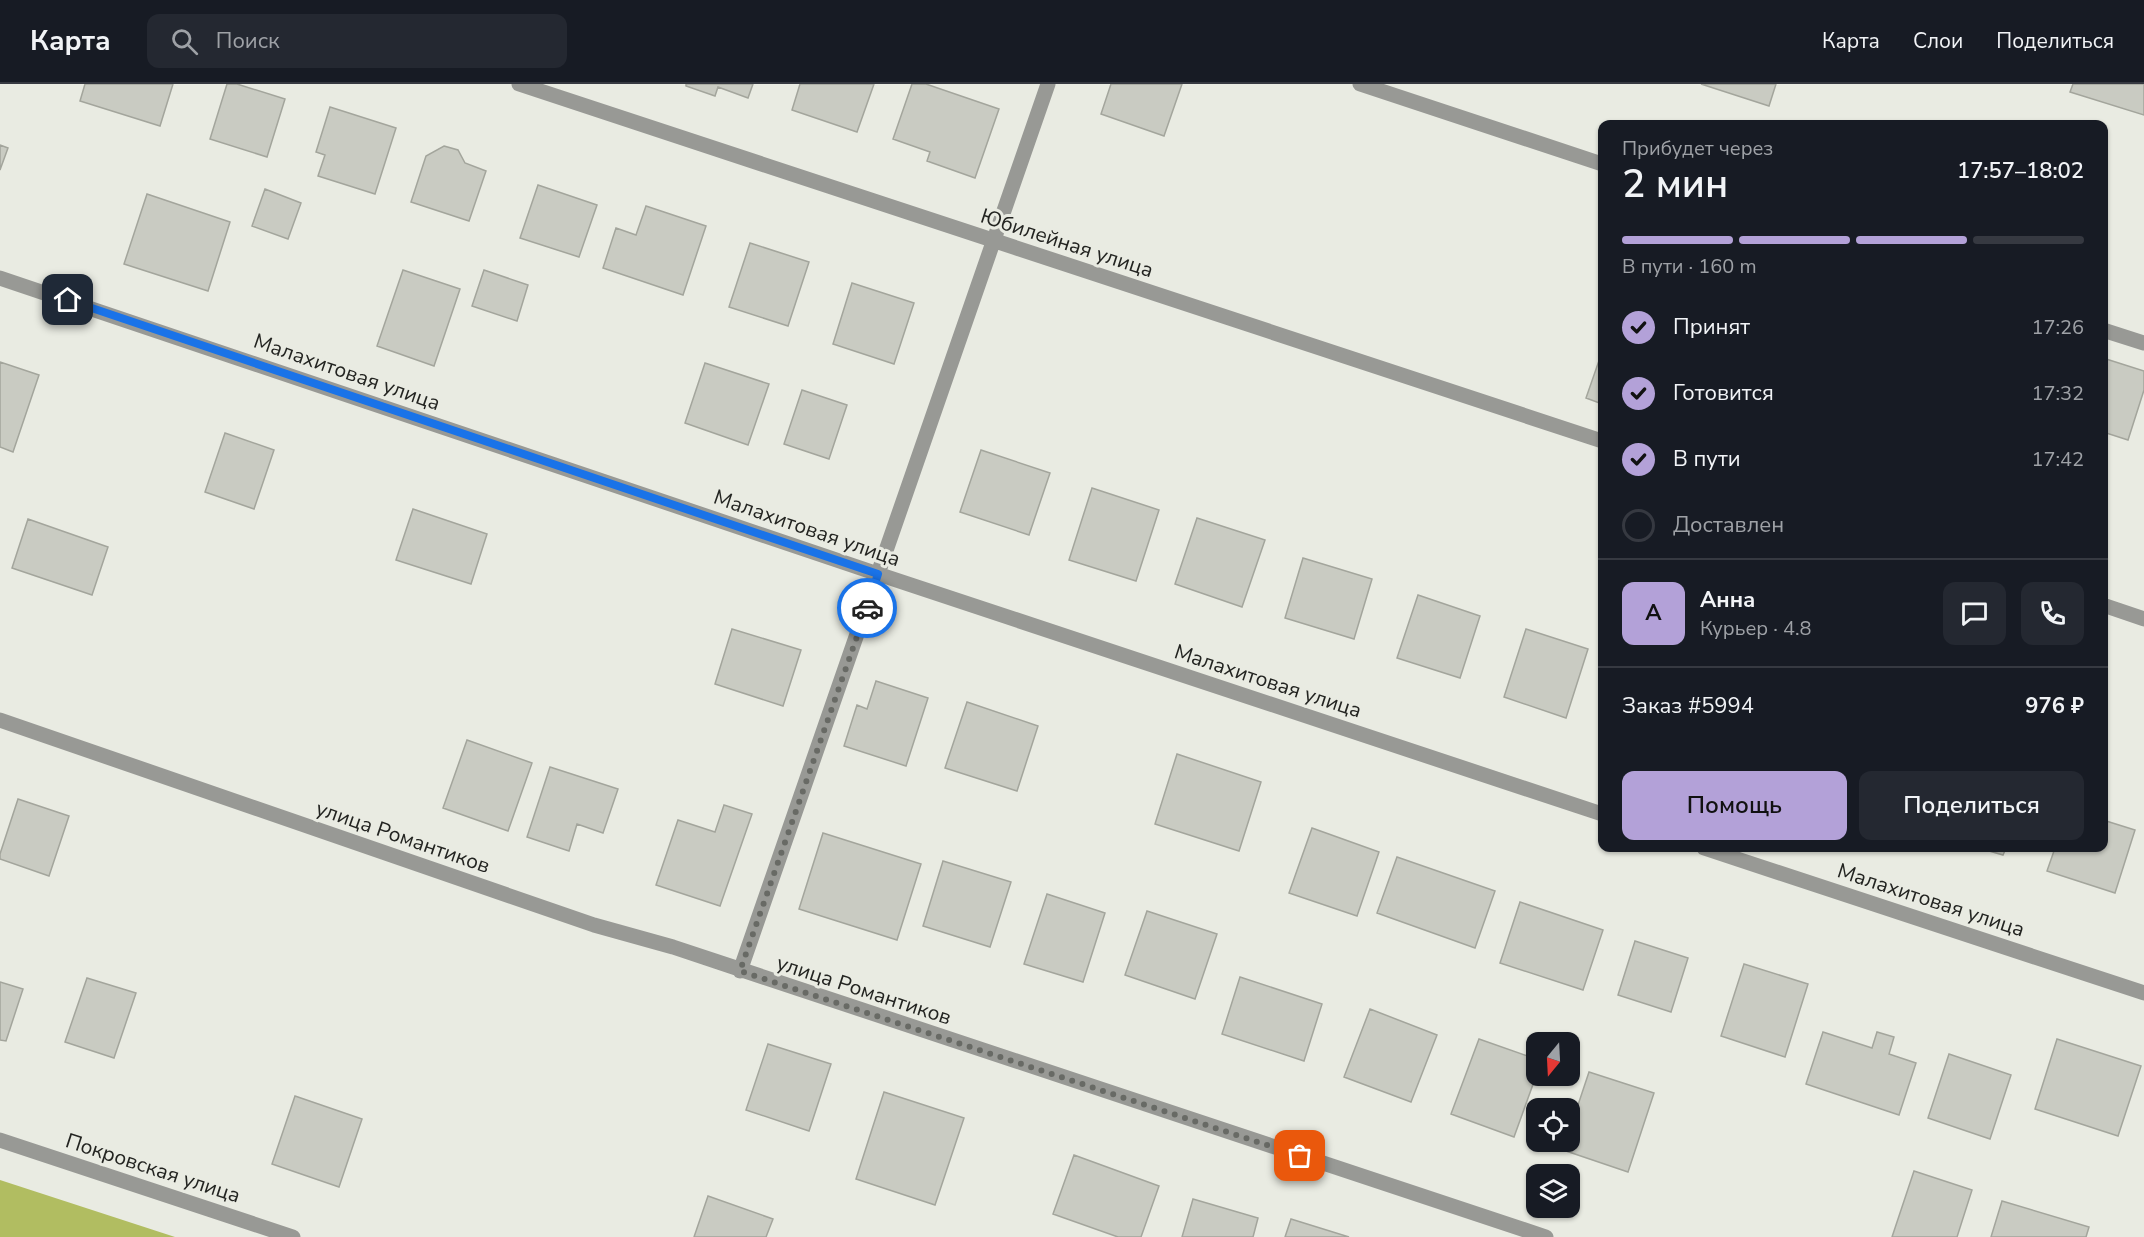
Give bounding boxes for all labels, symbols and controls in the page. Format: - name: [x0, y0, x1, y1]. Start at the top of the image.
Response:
- search box: [147, 14, 567, 68]
- text: Карта: [30, 22, 111, 60]
- icon: search: [168, 25, 201, 58]
- text: Поиск: [216, 26, 280, 56]
- text: Карта: [1822, 27, 1880, 55]
- text: Слои: [1913, 27, 1963, 55]
- text: Поделиться: [1996, 27, 2114, 55]
- text: Прибудет через: [1622, 135, 1773, 162]
- text: 17:57–18:02: [1957, 156, 2084, 186]
- text: 2 мин: [1622, 158, 1728, 211]
- street label: Юбилейная улица: [977, 202, 1157, 284]
- text: В пути · 160 m: [1622, 253, 1757, 280]
- pin: [42, 274, 93, 325]
- icon: home: [51, 283, 84, 316]
- icon: check: [1622, 311, 1655, 344]
- text: Принят: [1673, 312, 1750, 342]
- text: 17:26: [2031, 314, 2084, 341]
- street label: Малахитовая улица: [250, 327, 444, 417]
- icon: check: [1622, 377, 1655, 410]
- text: Готовится: [1673, 378, 1774, 408]
- text: 17:32: [2031, 380, 2084, 407]
- icon: check: [1622, 443, 1655, 476]
- text: В пути: [1673, 444, 1741, 474]
- text: 17:42: [2031, 446, 2084, 473]
- street label: Малахитовая улица: [710, 483, 904, 573]
- text: Доставлен: [1673, 510, 1784, 540]
- courier: [837, 578, 897, 638]
- button: chat: [1943, 582, 2006, 645]
- button: phone: [2021, 582, 2084, 645]
- text: Анна: [1700, 585, 1755, 615]
- icon: car: [851, 592, 884, 625]
- text: А: [1645, 598, 1662, 628]
- text: Курьер · 4.8: [1700, 615, 1812, 642]
- street label: Малахитовая улица: [1171, 637, 1365, 725]
- text: Заказ #5994: [1622, 691, 1754, 721]
- text: 976 ₽: [2025, 691, 2084, 721]
- button: Помощь: [1622, 771, 1847, 840]
- button: Поделиться: [1859, 771, 2084, 840]
- street label: улица Романтиков: [312, 794, 494, 880]
- street label: Малахитовая улица: [1834, 856, 2028, 944]
- street label: улица Романтиков: [773, 949, 955, 1031]
- north arrow: [1526, 1032, 1580, 1086]
- map controls: [1526, 1032, 1580, 1218]
- button: locate: [1526, 1098, 1580, 1152]
- street label: Покровская улица: [62, 1127, 244, 1209]
- pin: [1274, 1130, 1325, 1181]
- icon: bag: [1283, 1139, 1316, 1172]
- button: layers: [1526, 1164, 1580, 1218]

